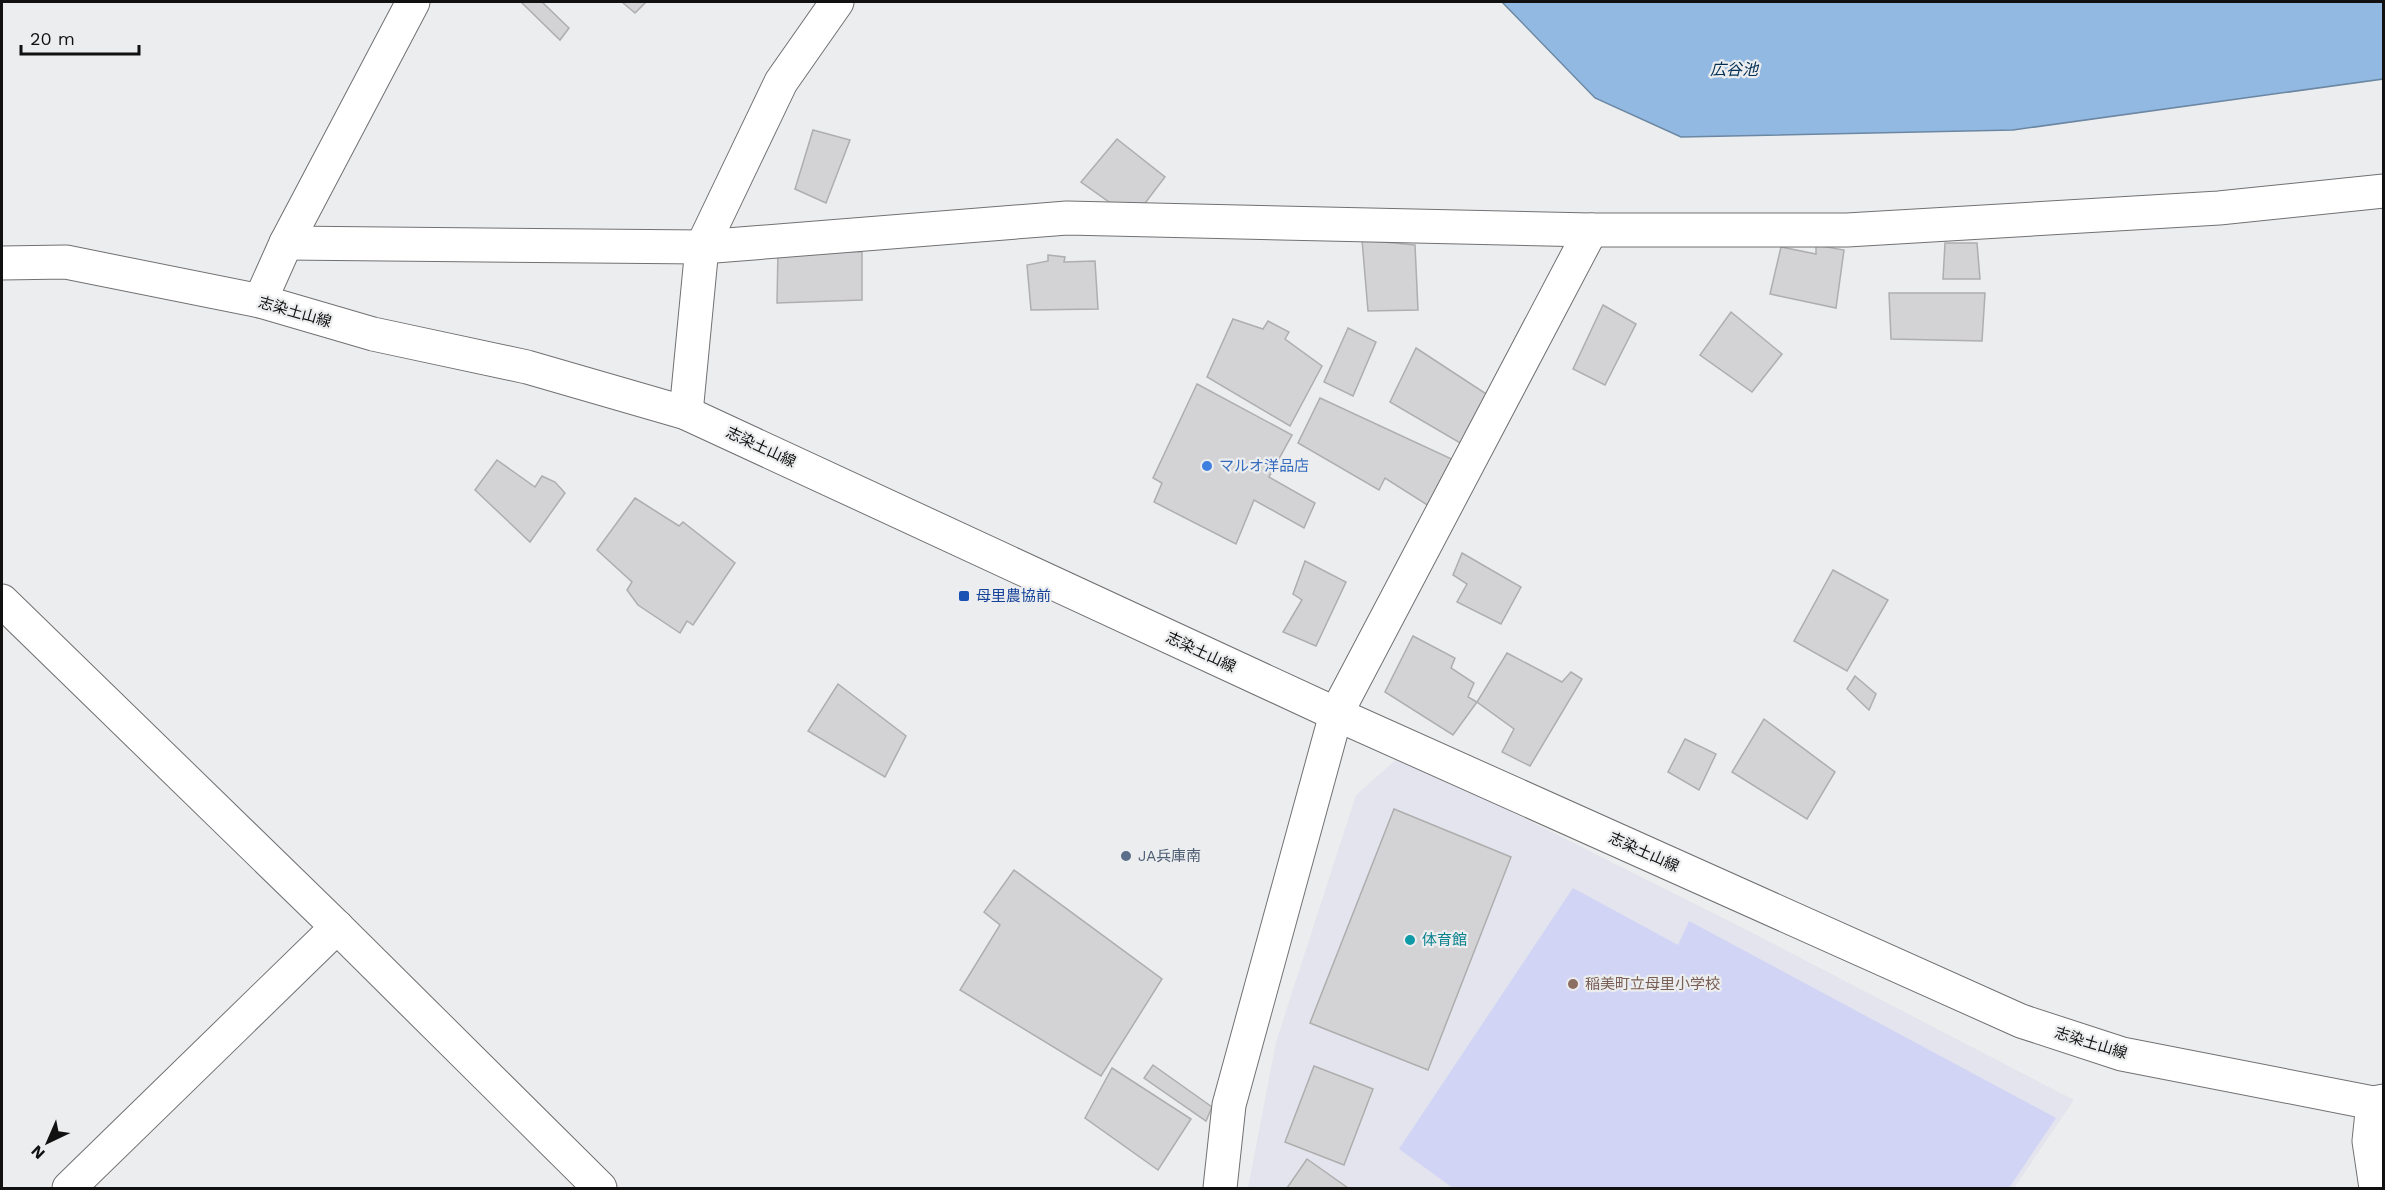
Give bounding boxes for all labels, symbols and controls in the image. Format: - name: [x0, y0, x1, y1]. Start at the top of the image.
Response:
- scale bar: [21, 18, 140, 56]
- text: 20 m: [30, 28, 75, 49]
- water label: 広谷池: [1710, 60, 1760, 79]
- street label: 志染土山線: [256, 293, 334, 331]
- street label: 志染土山線: [723, 423, 799, 471]
- place label: マルオ洋品店: [1219, 457, 1309, 475]
- marker: マルオ洋品店: [1200, 459, 1214, 473]
- place label: 母里農協前: [976, 587, 1051, 605]
- marker: 母里農協前: [957, 589, 971, 603]
- street label: 志染土山線: [1163, 628, 1239, 676]
- street label: 志染土山線: [1606, 829, 1682, 875]
- place label: JA兵庫南: [1138, 847, 1201, 865]
- marker: JA兵庫南: [1119, 849, 1133, 863]
- place label: 体育館: [1422, 931, 1467, 949]
- marker: 体育館: [1403, 933, 1417, 947]
- place label: 稲美町立母里小学校: [1585, 975, 1720, 993]
- marker: 稲美町立母里小学校: [1566, 977, 1580, 991]
- street label: 志染土山線: [2052, 1023, 2130, 1063]
- north arrow: [18, 1112, 78, 1172]
- text: N: [27, 1141, 49, 1163]

